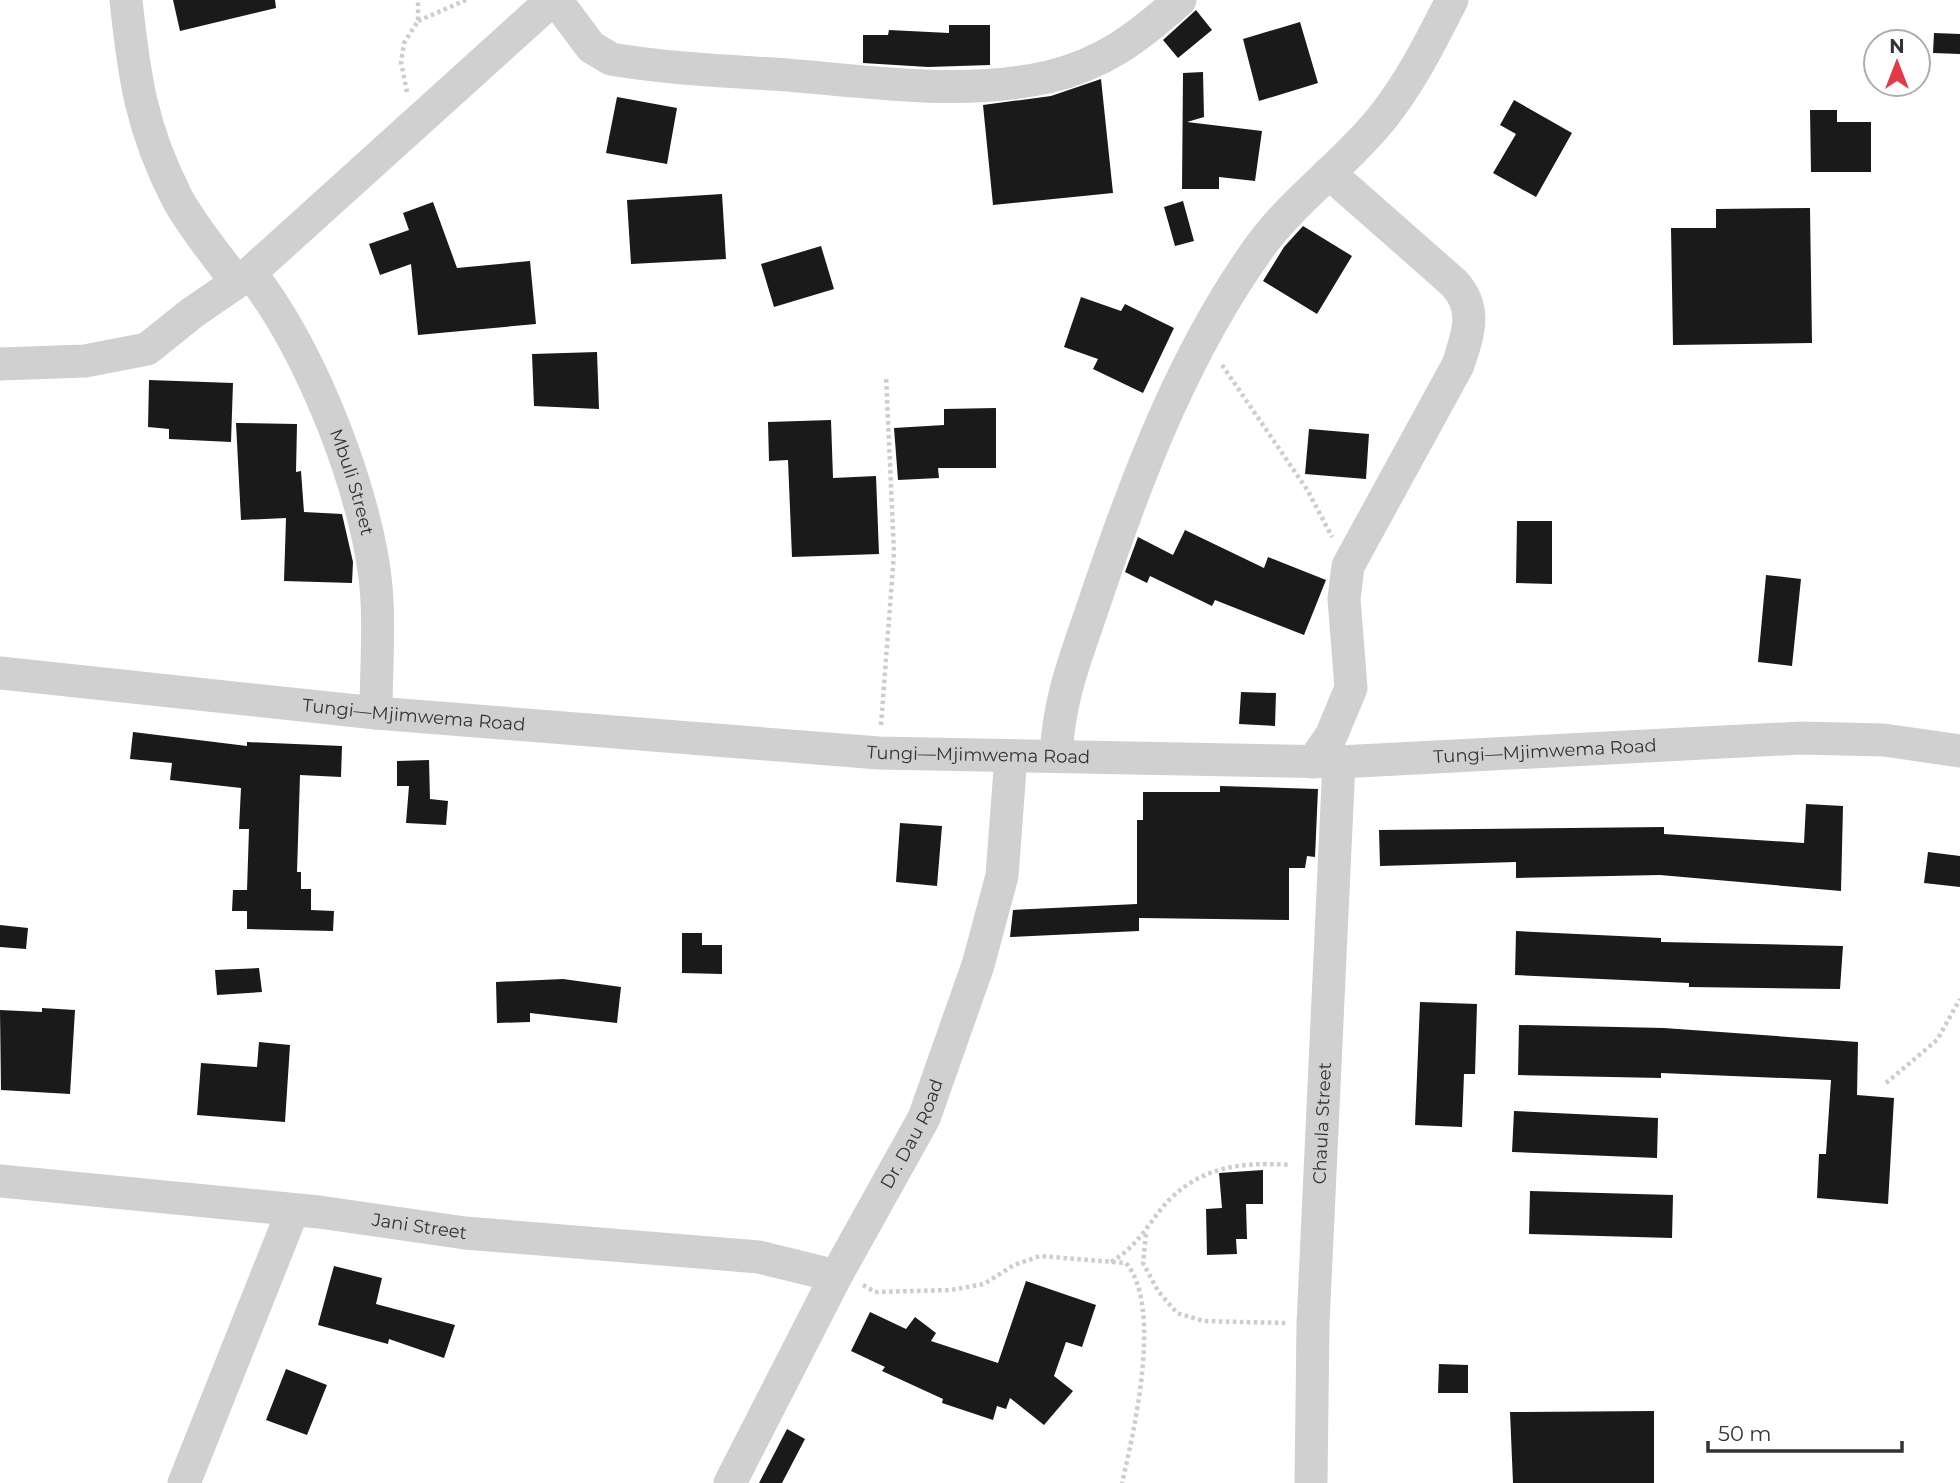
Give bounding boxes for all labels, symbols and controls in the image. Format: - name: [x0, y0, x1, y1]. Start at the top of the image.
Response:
- north arrow: [1862, 28, 1932, 98]
- text: N: [1889, 35, 1905, 58]
- street label: Mbuli Street: [325, 426, 378, 537]
- street label: Tungi—Mjimwema Road: [301, 694, 526, 736]
- street label: Tungi—Mjimwema Road: [1433, 735, 1657, 768]
- street label: Tungi—Mjimwema Road: [866, 741, 1090, 768]
- street label: Chaula Street: [1308, 1062, 1336, 1185]
- street label: Dr. Dau Road: [876, 1076, 948, 1193]
- street label: Jani Street: [369, 1209, 468, 1244]
- scale bar: [1708, 1410, 1902, 1454]
- text: 50 m: [1718, 1421, 1772, 1446]

